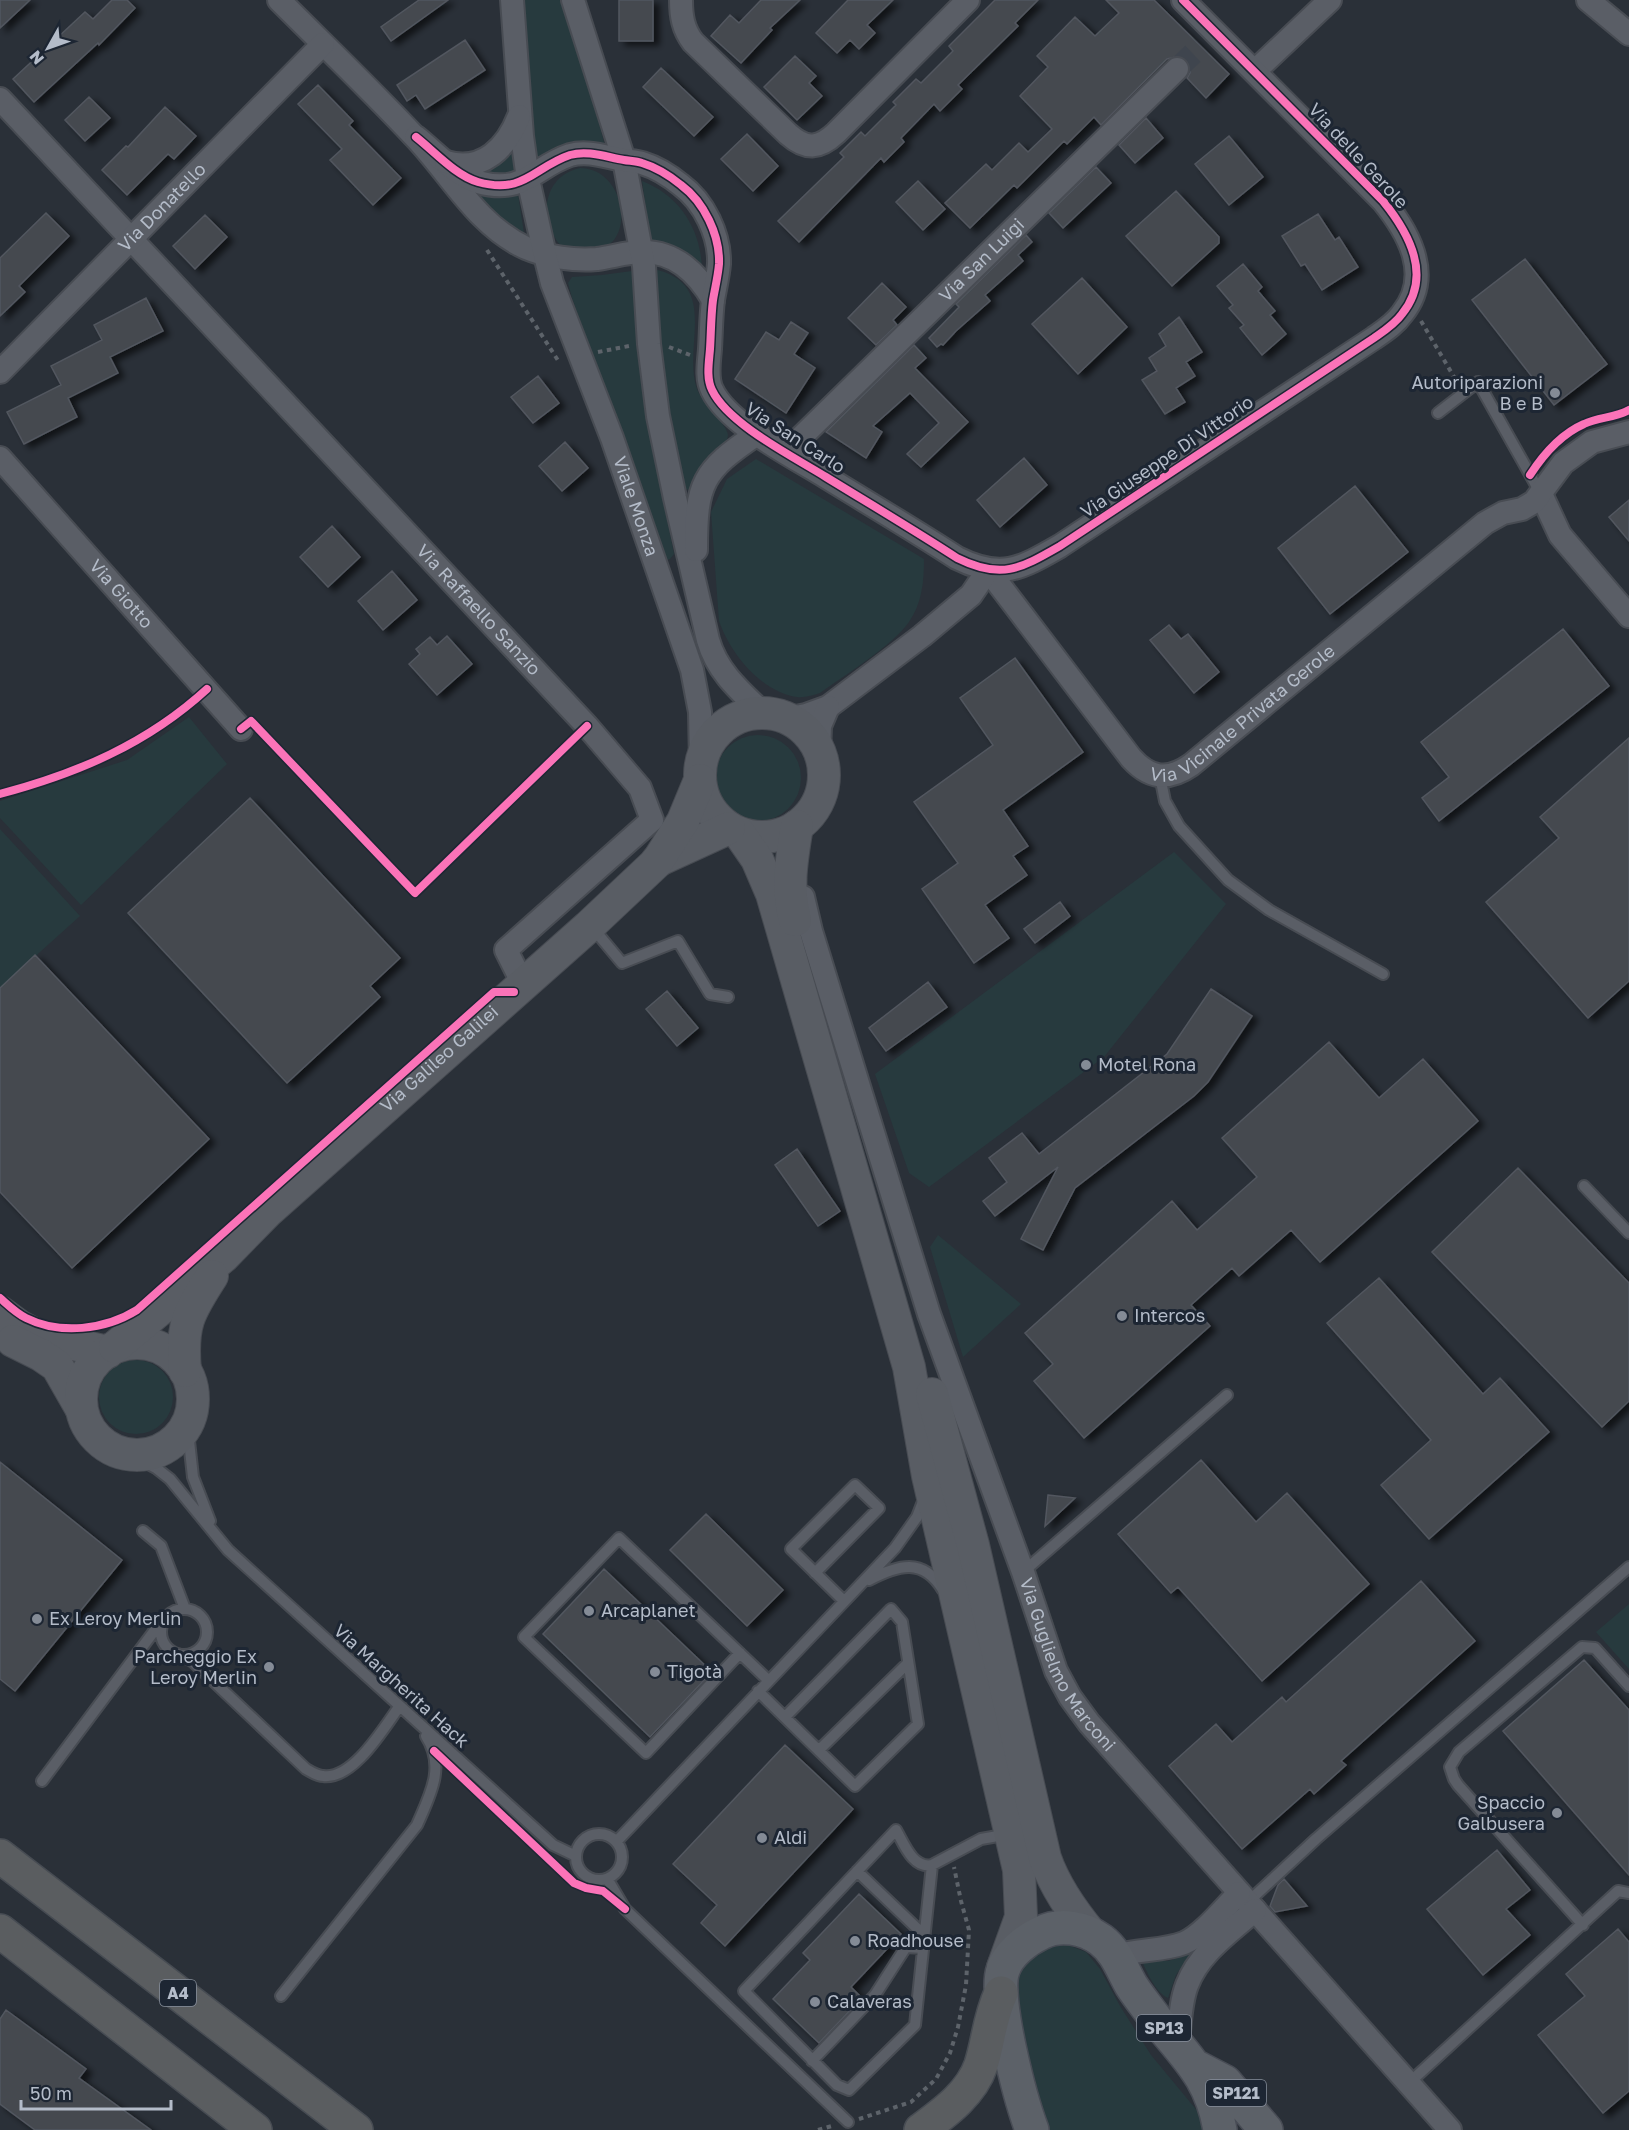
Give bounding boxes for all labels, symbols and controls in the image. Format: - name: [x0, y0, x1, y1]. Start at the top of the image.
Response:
- north arrow: [18, 18, 78, 78]
- text: N: [25, 47, 48, 69]
- street label: Via delle Gerole: [1304, 98, 1413, 213]
- street label: Via Donatello: [113, 158, 210, 256]
- street label: Via San Luigi: [934, 213, 1028, 306]
- place label: Autoriparazioni B e B: [1412, 371, 1543, 414]
- marker: Autoriparazioni B e B: [1548, 386, 1562, 400]
- street label: Via Giuseppe Di Vittorio: [1076, 390, 1257, 522]
- street label: Via San Carlo: [741, 397, 850, 478]
- street label: Viale Monza: [609, 453, 664, 559]
- street label: Via Raffaello Sanzio: [412, 539, 546, 680]
- street label: Via Giotto: [85, 554, 158, 632]
- street label: Via Vicinale Privata Gerole: [1148, 639, 1339, 786]
- street label: Via Galileo Galilei: [375, 1000, 502, 1116]
- place label: Motel Rona: [1098, 1053, 1196, 1075]
- marker: Motel Rona: [1079, 1058, 1093, 1072]
- place label: Intercos: [1134, 1304, 1205, 1326]
- marker: Intercos: [1115, 1309, 1129, 1323]
- street label: Via Guglielmo Marconi: [1016, 1575, 1121, 1755]
- place label: Arcaplanet: [601, 1599, 696, 1621]
- marker: Arcaplanet: [582, 1604, 596, 1618]
- place label: Ex Leroy Merlin: [49, 1607, 181, 1629]
- marker: Ex Leroy Merlin: [30, 1612, 44, 1626]
- street label: Via Margherita Hack: [330, 1619, 474, 1752]
- place label: Parcheggio Ex Leroy Merlin: [134, 1645, 257, 1688]
- marker: Parcheggio Ex Leroy Merlin: [262, 1660, 276, 1674]
- place label: Tigotà: [667, 1660, 722, 1682]
- marker: Tigotà: [648, 1665, 662, 1679]
- place label: Spaccio Galbusera: [1457, 1791, 1545, 1834]
- marker: Spaccio Galbusera: [1550, 1806, 1564, 1820]
- place label: Aldi: [774, 1826, 807, 1848]
- marker: Aldi: [755, 1831, 769, 1845]
- place label: Roadhouse: [867, 1929, 964, 1951]
- marker: Roadhouse: [848, 1934, 862, 1948]
- road number: A4: [160, 1980, 196, 2006]
- place label: Calaveras: [827, 1990, 912, 2012]
- marker: Calaveras: [808, 1995, 822, 2009]
- road number: SP13: [1137, 2015, 1191, 2041]
- scale bar: [21, 2073, 171, 2111]
- road number: SP121: [1206, 2080, 1266, 2106]
- text: 50 m: [30, 2082, 72, 2104]

